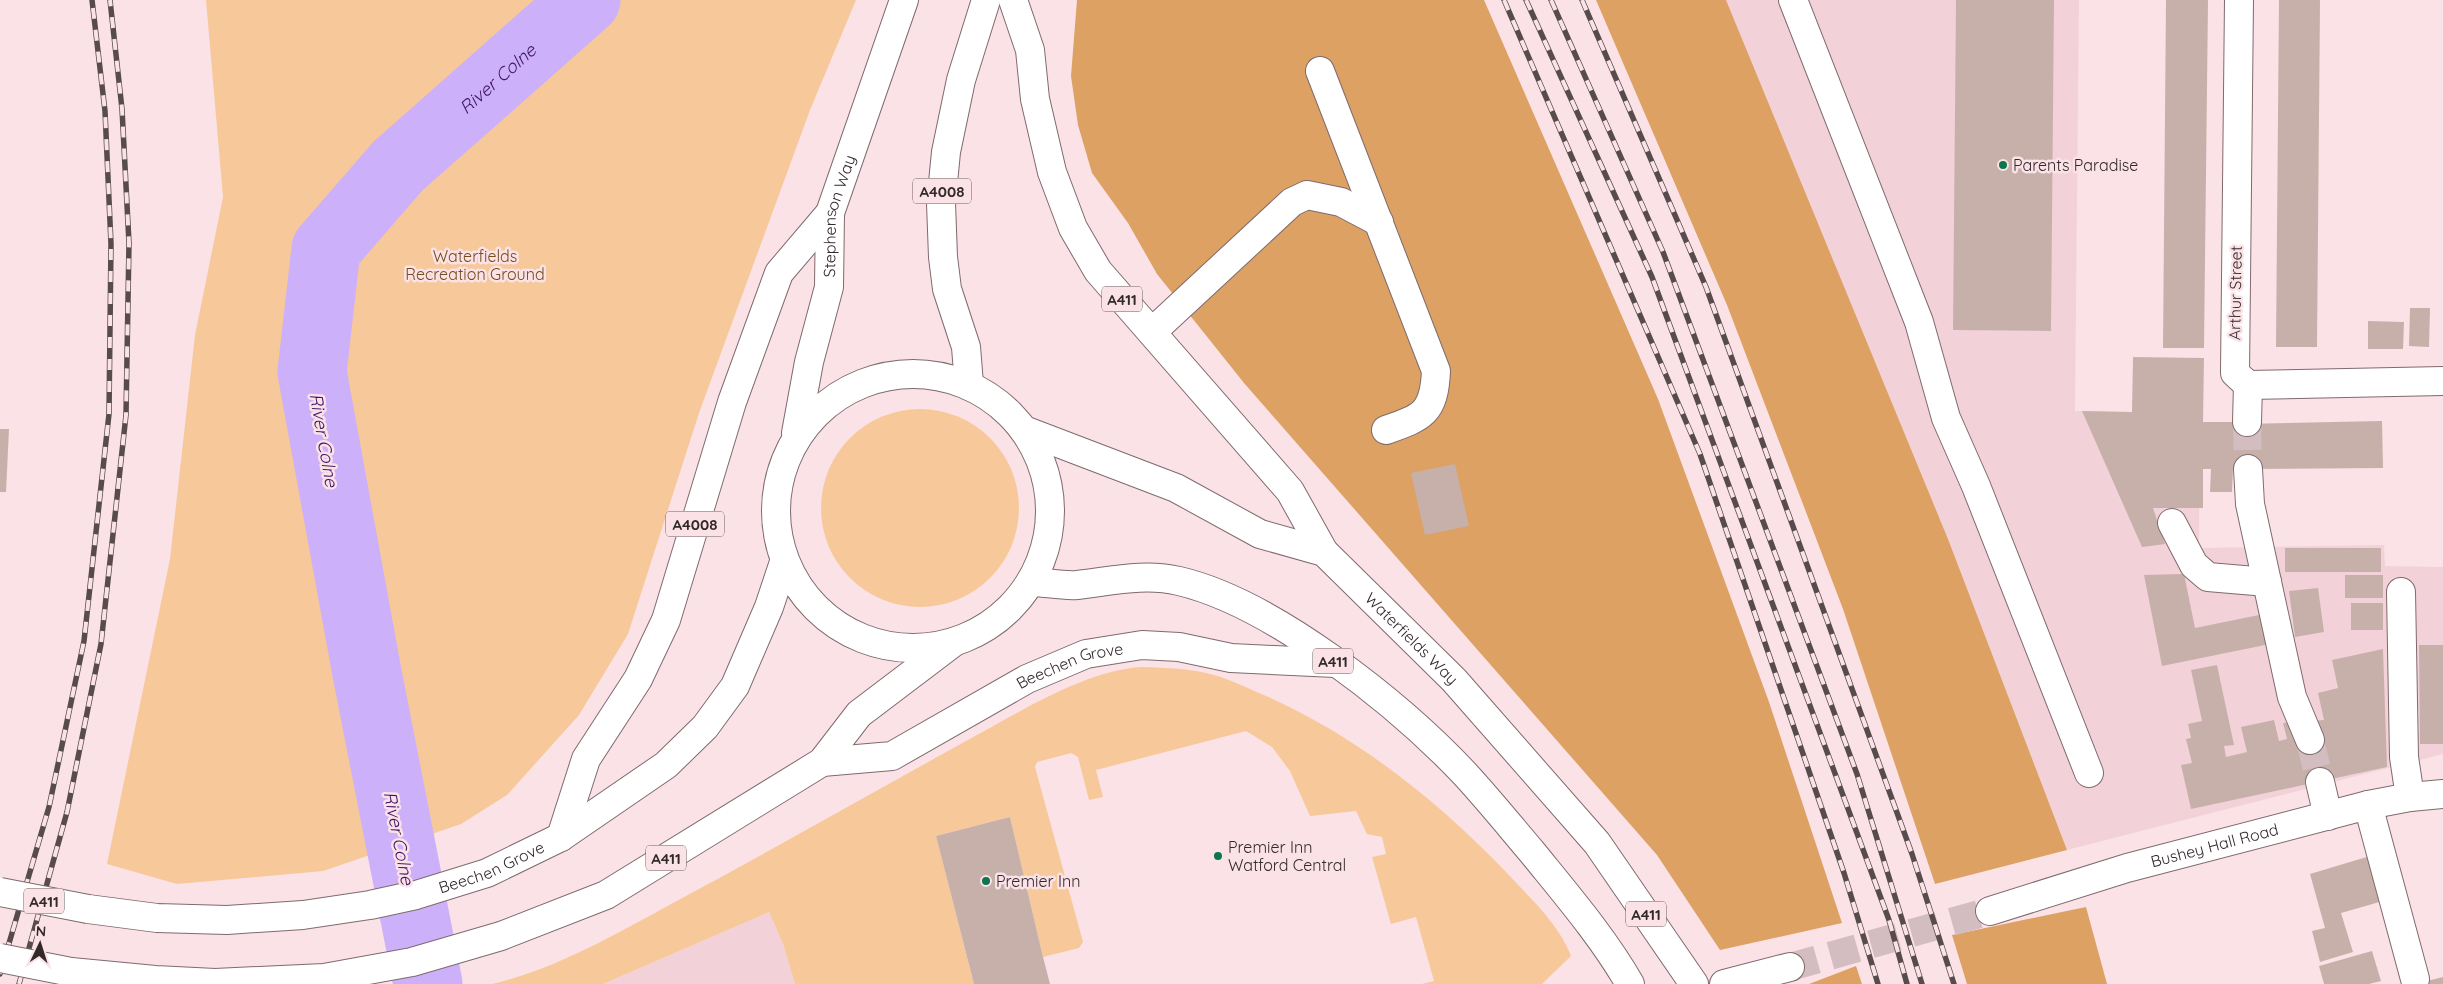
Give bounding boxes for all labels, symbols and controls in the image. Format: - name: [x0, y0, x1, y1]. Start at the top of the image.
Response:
- water label: River Colne: [454, 38, 541, 118]
- street label: Stephenson Way: [819, 152, 859, 278]
- place label: Parents Paradise: [2013, 155, 2138, 175]
- marker: Parents Paradise: [1997, 159, 2009, 171]
- road number: A4008: [913, 178, 971, 204]
- park label: Waterfields Recreation Ground: [405, 246, 545, 284]
- street label: Arthur Street: [2224, 246, 2246, 340]
- road number: A411: [1102, 286, 1142, 312]
- water label: River Colne: [304, 391, 344, 489]
- road number: A4008: [666, 512, 724, 536]
- street label: Waterfields Way: [1361, 588, 1463, 689]
- street label: Beechen Grove: [1013, 638, 1125, 693]
- road number: A411: [1313, 648, 1353, 674]
- water label: River Colne: [379, 789, 419, 887]
- street label: Bushey Hall Road: [2148, 819, 2281, 871]
- street label: Beechen Grove: [436, 837, 547, 897]
- place label: Premier Inn Watford Central: [1228, 837, 1346, 875]
- road number: A411: [646, 846, 686, 870]
- marker: Premier Inn Watford Central: [1212, 850, 1224, 862]
- place label: Premier Inn: [996, 871, 1080, 891]
- marker: Premier Inn: [980, 875, 992, 887]
- road number: A411: [24, 888, 64, 914]
- road number: A411: [1626, 902, 1666, 926]
- north arrow: [15, 919, 65, 969]
- text: N: [35, 922, 47, 940]

